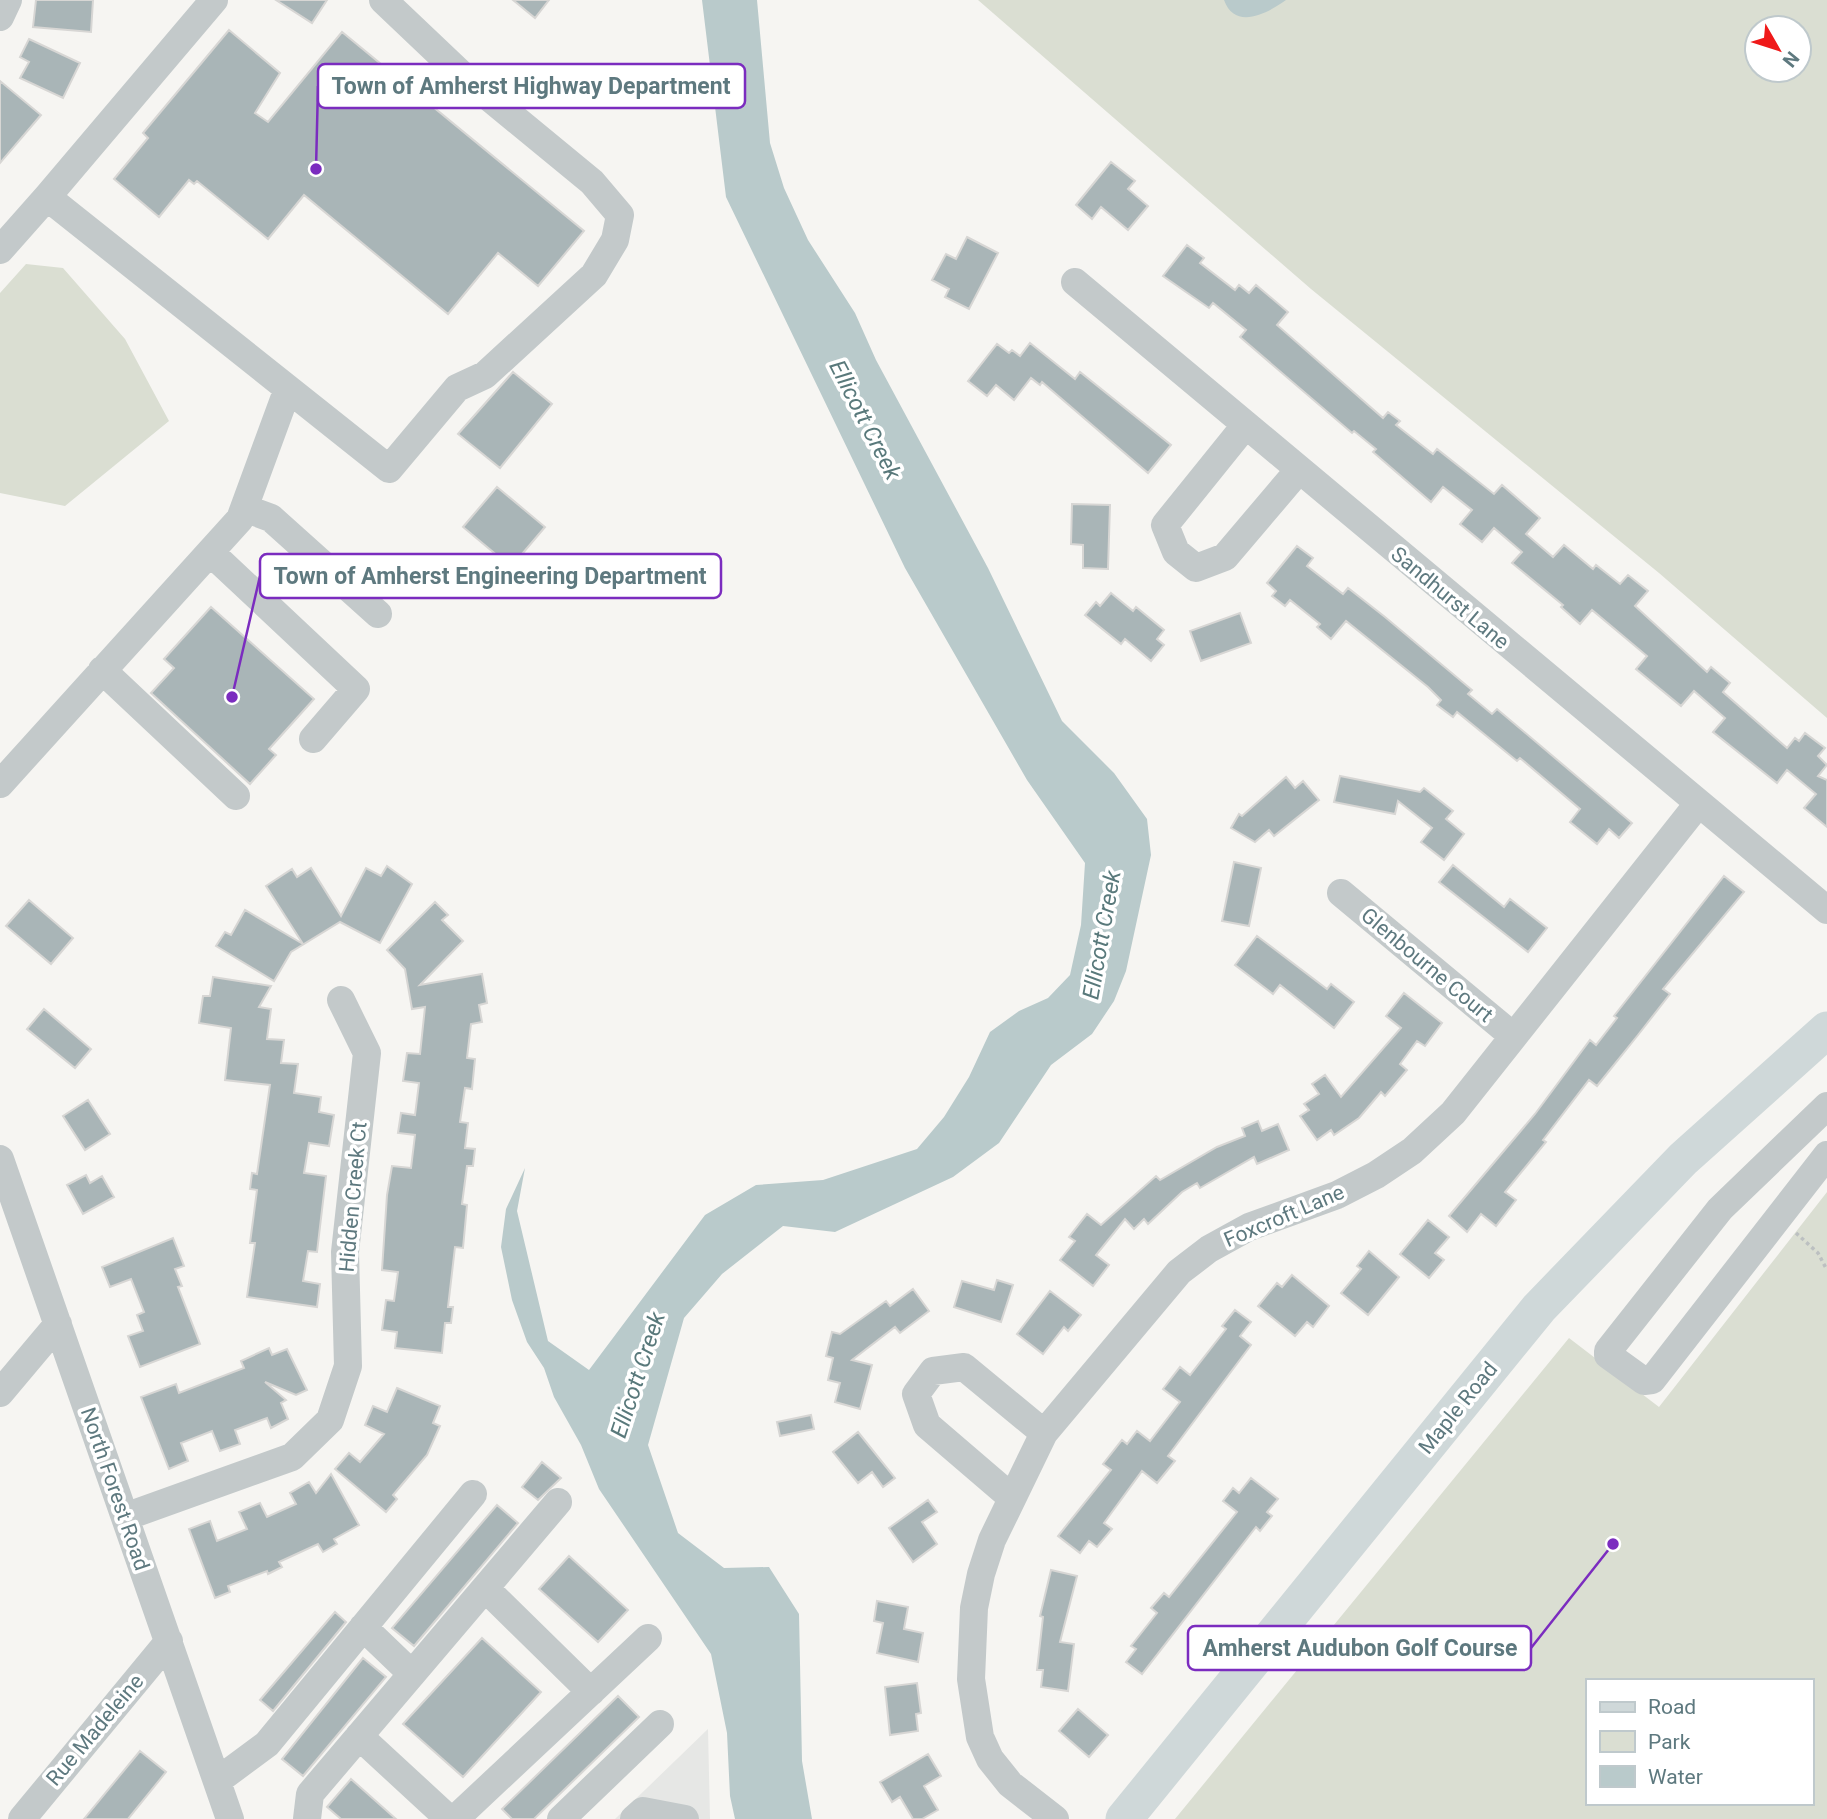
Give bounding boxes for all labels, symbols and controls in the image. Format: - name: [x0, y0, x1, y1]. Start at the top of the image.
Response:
- north arrow: [1743, 14, 1813, 84]
- text: N: [1778, 47, 1804, 72]
- callout: Town of Amherst Highway Department: [318, 64, 745, 108]
- text: Town of Amherst Highway Department: [332, 73, 731, 100]
- water label: Ellicott Creek: [823, 356, 907, 485]
- street label: Sandhurst Lane: [1386, 542, 1514, 654]
- callout: Town of Amherst Engineering Department: [260, 554, 721, 598]
- text: Town of Amherst Engineering Department: [273, 563, 707, 590]
- water label: Ellicott Creek: [1077, 868, 1127, 1002]
- street label: Glenbourne Court: [1356, 903, 1498, 1027]
- street label: Hidden Creek Ct: [334, 1121, 372, 1273]
- street label: Foxcroft Lane: [1220, 1180, 1348, 1252]
- water label: Ellicott Creek: [605, 1308, 671, 1441]
- street label: Maple Road: [1414, 1357, 1502, 1459]
- street label: North Forest Road: [76, 1404, 154, 1574]
- callout: Amherst Audubon Golf Course: [1188, 1626, 1531, 1670]
- text: Amherst Audubon Golf Course: [1203, 1635, 1517, 1662]
- street label: Rue Madeleine: [42, 1670, 148, 1790]
- legend: [1586, 1679, 1813, 1805]
- text: Road: [1648, 1695, 1696, 1719]
- text: Park: [1648, 1730, 1691, 1754]
- text: Water: [1648, 1765, 1703, 1789]

